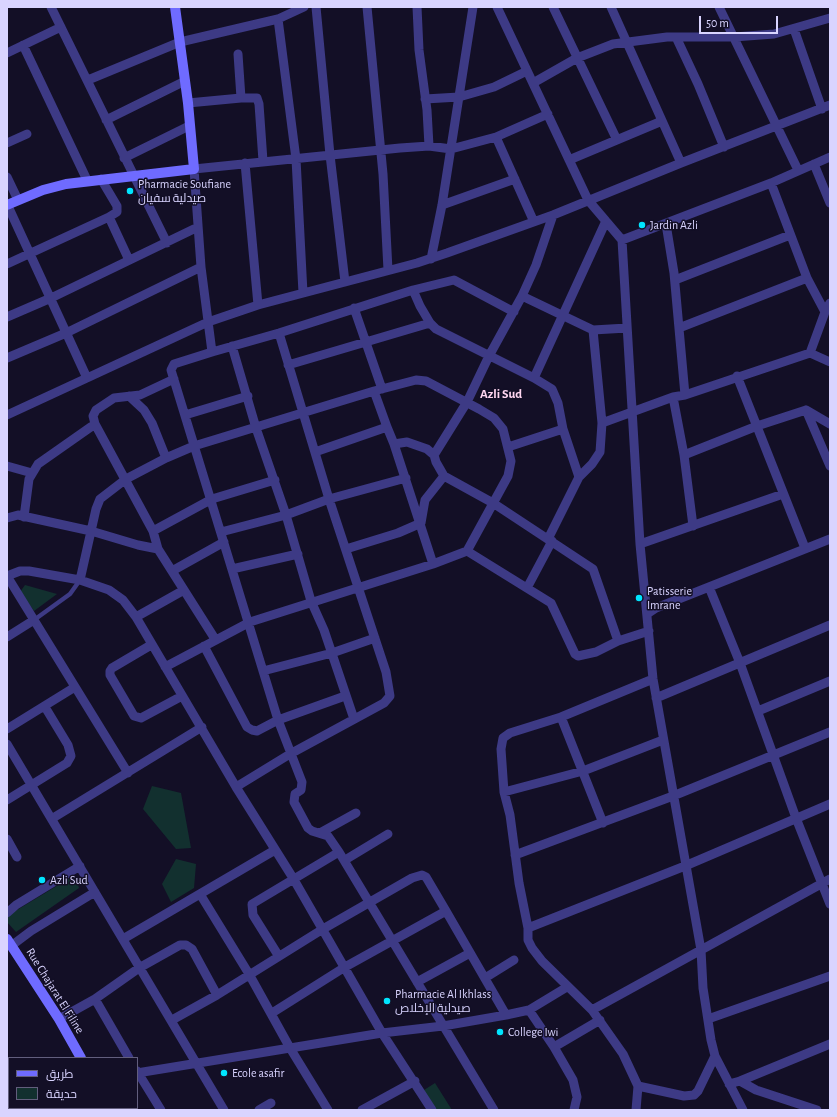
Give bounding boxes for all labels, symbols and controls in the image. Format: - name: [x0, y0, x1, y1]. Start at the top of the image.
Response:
- scale bar: [701, 8, 780, 34]
- text: 50 m: [706, 17, 729, 29]
- place label: Pharmacie Soufiane صيدلية سفيان: [138, 177, 231, 205]
- marker: Pharmacie Soufiane صيدلية سفيان: [125, 186, 135, 196]
- place label: Jardin Azli: [650, 218, 698, 232]
- marker: Jardin Azli: [637, 220, 647, 230]
- district label: Azli Sud: [480, 386, 522, 402]
- place label: Patisserie Imrane: [647, 584, 692, 612]
- marker: Patisserie Imrane: [634, 593, 644, 603]
- place label: Azli Sud: [50, 873, 88, 887]
- marker: Azli Sud: [37, 875, 47, 885]
- street label: Rue Chajarat El Filine: [23, 946, 87, 1036]
- place label: Pharmacie Al Ikhlass صيدلية الإخلاص: [395, 987, 491, 1015]
- marker: Pharmacie Al Ikhlass صيدلية الإخلاص: [382, 996, 392, 1006]
- place label: College Iwi: [508, 1025, 558, 1039]
- marker: College Iwi: [495, 1027, 505, 1037]
- legend: [8, 1057, 138, 1109]
- place label: Ecole asafir: [232, 1066, 284, 1080]
- text: طريق: [46, 1068, 73, 1080]
- marker: Ecole asafir: [219, 1068, 229, 1078]
- text: حديقة: [46, 1088, 77, 1100]

